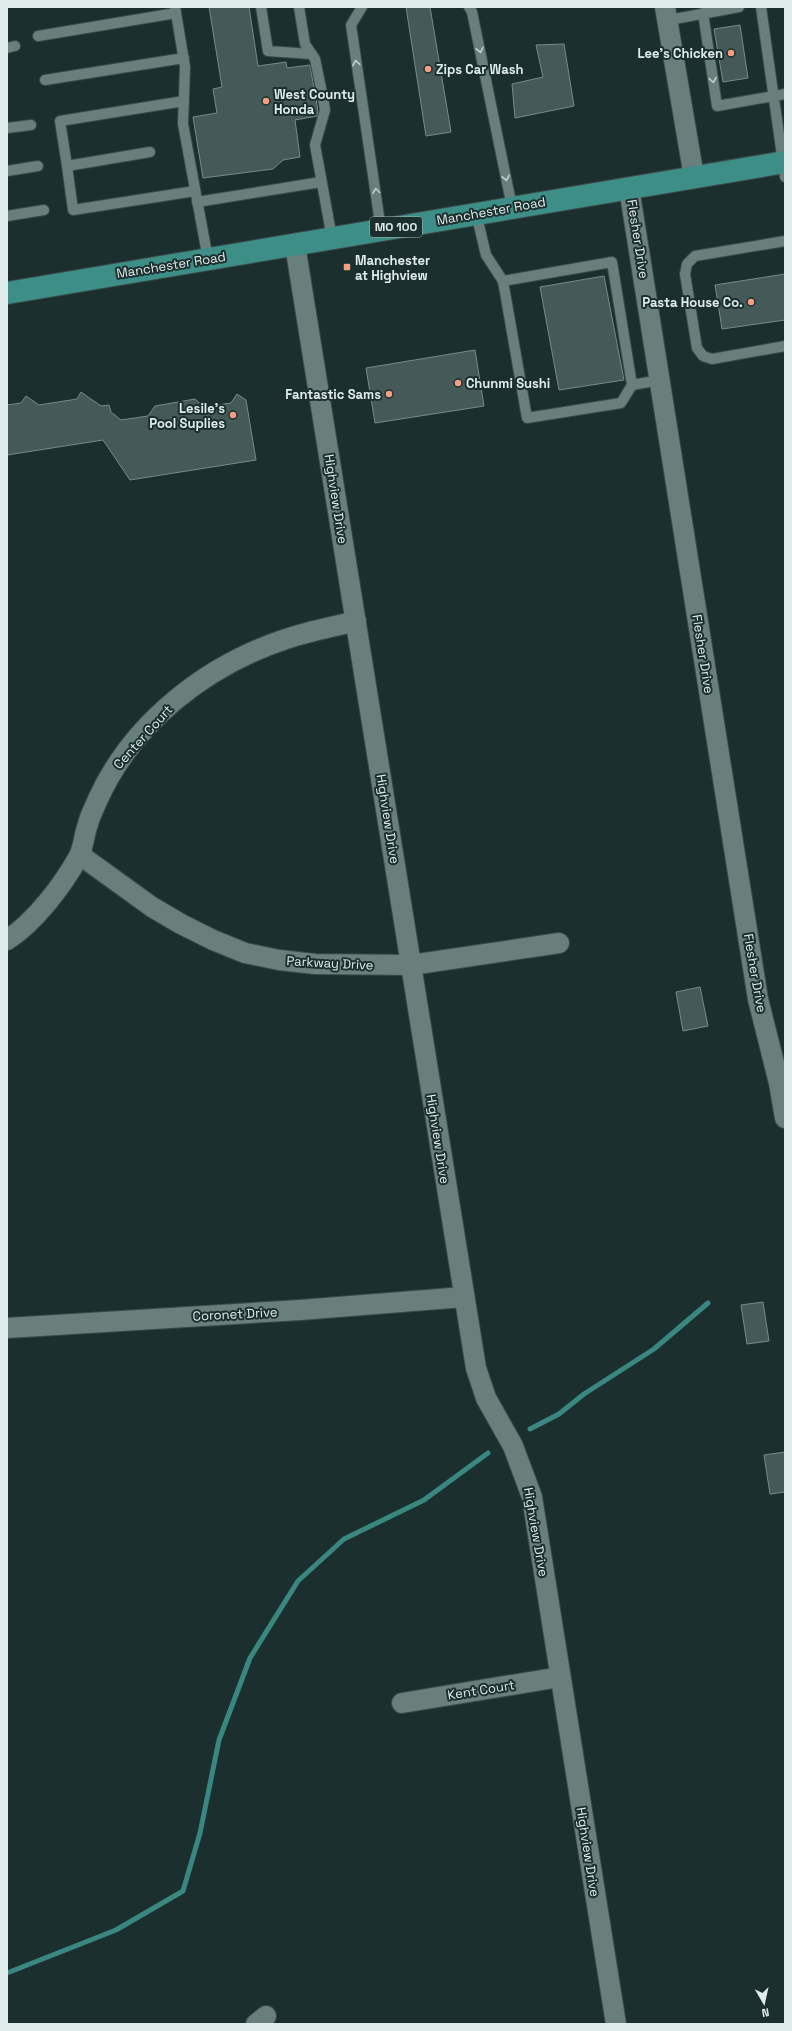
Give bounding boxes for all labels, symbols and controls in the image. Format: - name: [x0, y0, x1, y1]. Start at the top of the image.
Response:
- place label: Lee's Chicken: [638, 45, 723, 62]
- one-way arrow: [475, 47, 484, 53]
- marker: Lee's Chicken: [726, 48, 736, 58]
- one-way arrow: [352, 59, 361, 66]
- place label: Zips Car Wash: [436, 61, 524, 78]
- marker: Zips Car Wash: [423, 64, 433, 74]
- one-way arrow: [708, 77, 717, 83]
- place label: West County Honda: [274, 86, 355, 118]
- marker: West County Honda: [261, 96, 271, 106]
- one-way arrow: [501, 174, 510, 181]
- one-way arrow: [372, 188, 381, 194]
- street label: Manchester Road: [435, 193, 547, 229]
- street label: Flesher Drive: [623, 198, 653, 280]
- road number: MO 100: [370, 217, 422, 237]
- street label: Manchester Road: [115, 248, 227, 282]
- place label: Manchester at Highview: [355, 252, 430, 284]
- marker: Manchester at Highview: [342, 262, 352, 272]
- place label: Pasta House Co.: [642, 294, 743, 311]
- marker: Pasta House Co.: [746, 297, 756, 307]
- place label: Chunmi Sushi: [466, 375, 550, 392]
- marker: Chunmi Sushi: [453, 378, 463, 388]
- place label: Fantastic Sams: [285, 386, 381, 403]
- marker: Fantastic Sams: [384, 389, 394, 399]
- place label: Lesile's Pool Suplies: [149, 400, 225, 432]
- marker: Lesile's Pool Suplies: [228, 410, 238, 420]
- street label: Highview Drive: [321, 453, 351, 545]
- street label: Flesher Drive: [688, 613, 718, 695]
- street label: Center Court: [110, 701, 176, 773]
- street label: Highview Drive: [373, 773, 403, 865]
- street label: Flesher Drive: [740, 932, 770, 1014]
- street label: Parkway Drive: [286, 952, 374, 974]
- street label: Highview Drive: [423, 1093, 453, 1185]
- street label: Coronet Drive: [192, 1303, 278, 1325]
- street label: Highview Drive: [520, 1486, 552, 1578]
- street label: Kent Court: [446, 1676, 516, 1704]
- street label: Highview Drive: [573, 1806, 603, 1898]
- north arrow: [744, 1983, 784, 2023]
- text: N: [761, 2005, 770, 2020]

